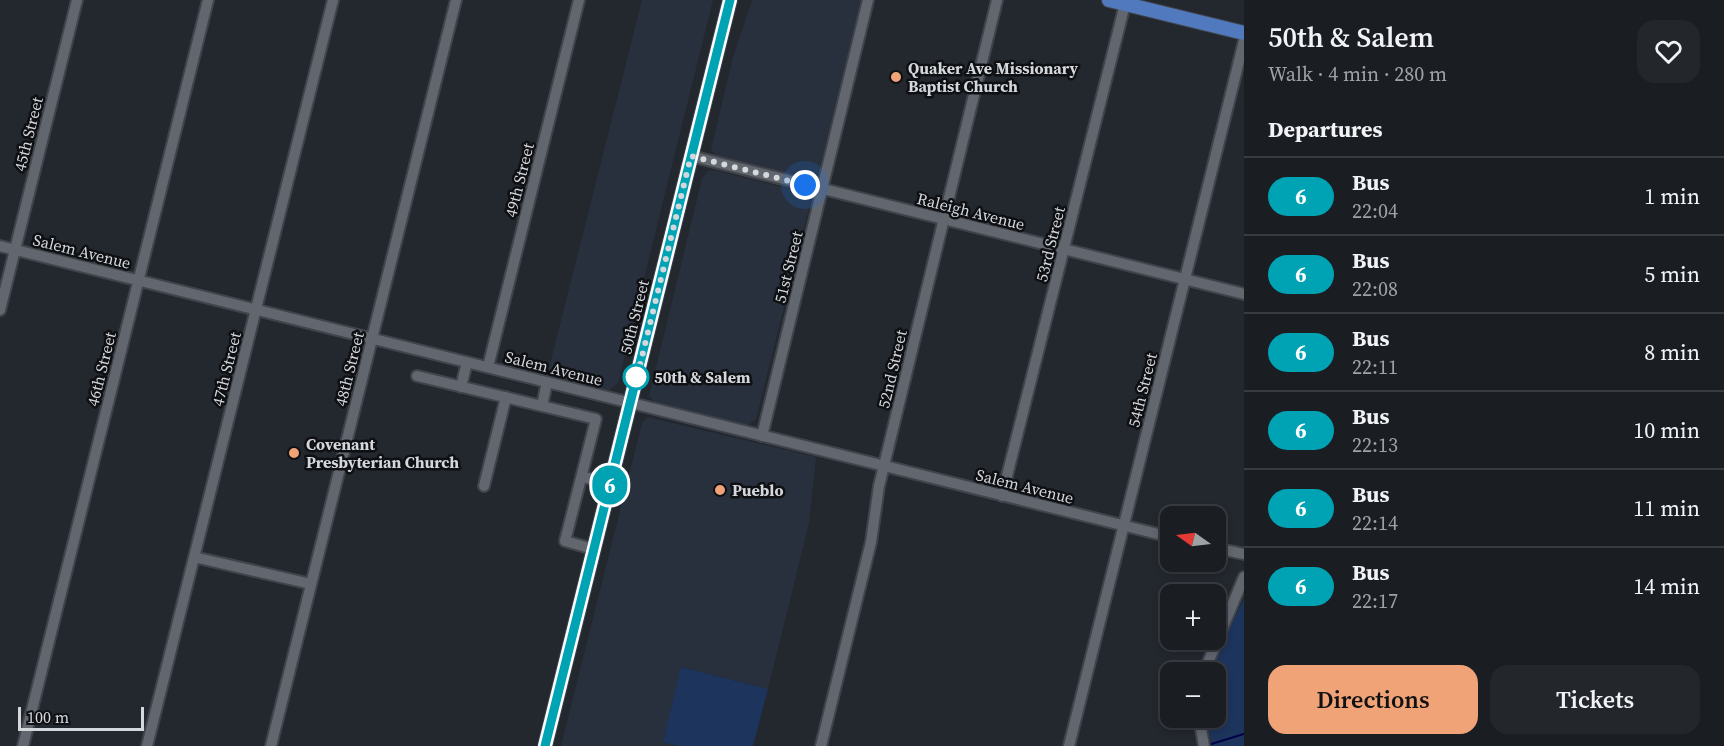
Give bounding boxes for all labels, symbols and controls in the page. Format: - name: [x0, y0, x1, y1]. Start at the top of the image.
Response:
- text: 50th & Salem: [1268, 18, 1434, 56]
- button: heart: [1637, 20, 1700, 83]
- place label: Quaker Ave Missionary Baptist Church: [908, 57, 1078, 97]
- text: Walk · 4 min · 280 m: [1268, 60, 1447, 88]
- marker: Quaker Ave Missionary Baptist Church: [889, 70, 903, 84]
- street label: 45th Street: [8, 94, 48, 173]
- text: Departures: [1268, 114, 1382, 144]
- street label: 49th Street: [499, 140, 539, 219]
- text: Bus: [1352, 167, 1389, 197]
- your location: [790, 170, 820, 200]
- text: 1 min: [1644, 181, 1700, 211]
- text: 6: [1295, 182, 1307, 211]
- street label: Raleigh Avenue: [915, 187, 1027, 235]
- text: 22:04: [1352, 197, 1398, 225]
- street label: 53rd Street: [1030, 203, 1070, 284]
- street label: Salem Avenue: [31, 228, 133, 274]
- street label: 51st Street: [768, 228, 808, 305]
- text: Bus: [1352, 245, 1389, 275]
- text: 5 min: [1644, 259, 1700, 289]
- text: 6: [1295, 260, 1307, 289]
- text: 22:08: [1352, 275, 1398, 303]
- street label: 50th Street: [614, 277, 654, 356]
- text: Bus: [1352, 323, 1389, 353]
- street label: 52nd Street: [872, 327, 912, 410]
- street label: 46th Street: [81, 329, 121, 408]
- street label: 47th Street: [206, 329, 246, 408]
- street label: 48th Street: [329, 329, 369, 408]
- text: 8 min: [1644, 337, 1700, 367]
- text: 6: [1295, 338, 1307, 367]
- street label: Salem Avenue: [503, 345, 605, 391]
- street label: 54th Street: [1122, 350, 1162, 429]
- text: 22:11: [1352, 353, 1398, 381]
- marker: 50th & Salem: [623, 364, 649, 390]
- place label: 50th & Salem: [654, 366, 751, 388]
- text: Bus: [1352, 401, 1389, 431]
- text: 10 min: [1633, 415, 1700, 445]
- text: 6: [1295, 416, 1307, 445]
- text: 22:13: [1352, 431, 1398, 459]
- place label: Covenant Presbyterian Church: [306, 433, 459, 473]
- marker: Covenant Presbyterian Church: [287, 446, 301, 460]
- street label: Salem Avenue: [974, 463, 1076, 509]
- line badge: 6: [590, 466, 630, 504]
- text: 6: [604, 471, 616, 500]
- place label: Pueblo: [732, 479, 783, 501]
- text: Bus: [1352, 479, 1389, 509]
- marker: Pueblo: [713, 483, 727, 497]
- text: 11 min: [1633, 493, 1700, 523]
- text: 6: [1295, 494, 1307, 523]
- north arrow: [1160, 506, 1226, 572]
- map controls: [1160, 506, 1226, 728]
- text: 22:14: [1352, 509, 1398, 537]
- text: Bus: [1352, 557, 1389, 587]
- text: 14 min: [1633, 571, 1700, 601]
- text: 6: [1295, 572, 1307, 601]
- button: +: [1160, 584, 1226, 650]
- text: 22:17: [1352, 587, 1398, 615]
- button: −: [1160, 662, 1226, 728]
- button: Directions: [1268, 665, 1478, 734]
- button: Tickets: [1490, 665, 1700, 734]
- scale bar: [18, 704, 144, 732]
- text: 100 m: [27, 706, 69, 728]

